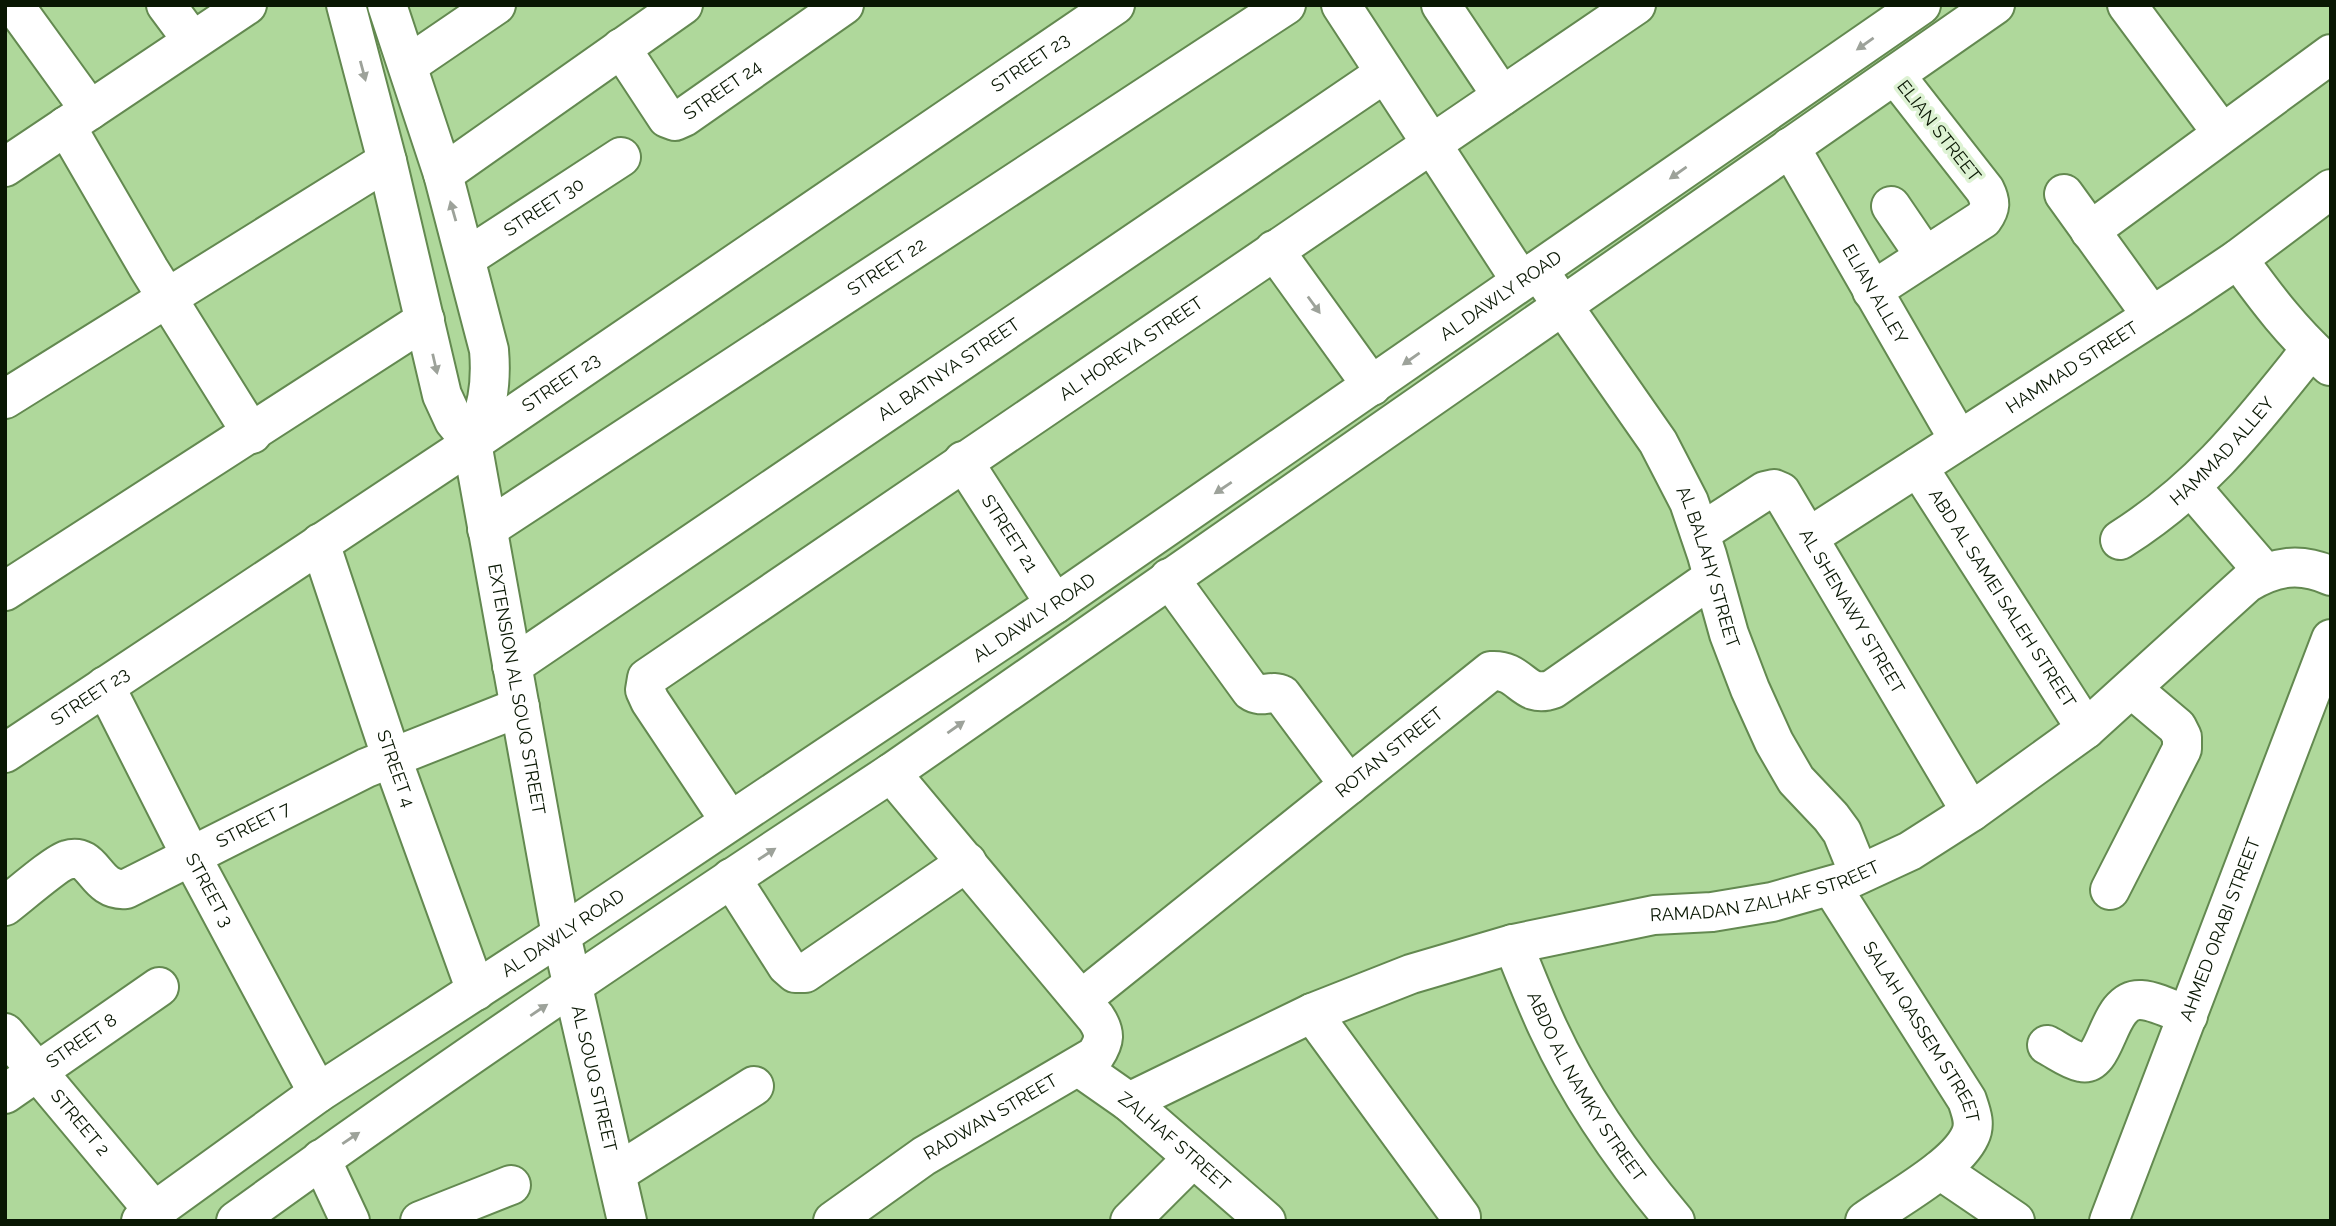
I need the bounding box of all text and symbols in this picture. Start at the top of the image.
street label: STREET 23 [987,28,1073,96]
one-way arrow [1856,37,1874,51]
street label: STREET 24 [679,55,765,124]
one-way arrow [358,60,369,82]
street label: ELIAN STREET [1893,76,1986,186]
one-way arrow [1669,166,1687,180]
street label: STREET 30 [500,173,588,241]
one-way arrow [448,200,458,221]
street label: STREET 22 [843,233,930,300]
street label: ELIAN ALLEY [1838,240,1913,348]
street label: AL DAWLY ROAD [1436,246,1565,345]
street label: AL HOREYA STREET [1055,292,1207,405]
one-way arrow [1307,296,1321,314]
street label: AL BATNYA STREET [873,313,1024,425]
street label: HAMMAD STREET [2002,317,2142,417]
street label: STREET 23 [518,348,604,416]
one-way arrow [1402,352,1420,366]
one-way arrow [430,353,441,375]
street label: HAMMAD ALLEY [2166,392,2278,510]
one-way arrow [1214,481,1232,495]
street label: AL BALAHY STREET [1672,482,1744,651]
street label: ABD AL SAMEI SALEH STREET [1925,485,2080,711]
street label: STREET 21 [977,490,1043,576]
street label: AL SHENAWY STREET [1795,525,1909,697]
street label: EXTENSION AL SOUQ STREET [484,562,550,816]
street label: AL DAWLY ROAD [969,568,1099,666]
street label: STREET 23 [47,663,133,730]
street label: ROTAN STREET [1331,703,1447,802]
one-way arrow [947,720,965,734]
street label: STREET 4 [373,727,420,810]
street label: STREET 7 [212,797,294,852]
street label: AHMED ORABI STREET [2175,835,2264,1024]
one-way arrow [758,848,777,861]
street label: STREET 3 [181,849,238,930]
street label: RAMADAN ZALHAF STREET [1649,856,1883,925]
street label: AL DAWLY ROAD [497,884,628,981]
street label: SALAH QASSEM STREET [1859,937,1984,1124]
street label: ABDO AL NAMKY STREET [1523,988,1650,1186]
one-way arrow [530,1003,548,1017]
street label: AL SOUQ STREET [568,1003,622,1154]
street label: STREET 8 [42,1009,120,1072]
street label: RADWAN STREET [920,1069,1061,1164]
street label: STREET 2 [47,1085,114,1160]
street label: ZALHAF STREET [1115,1087,1235,1195]
one-way arrow [342,1132,361,1145]

